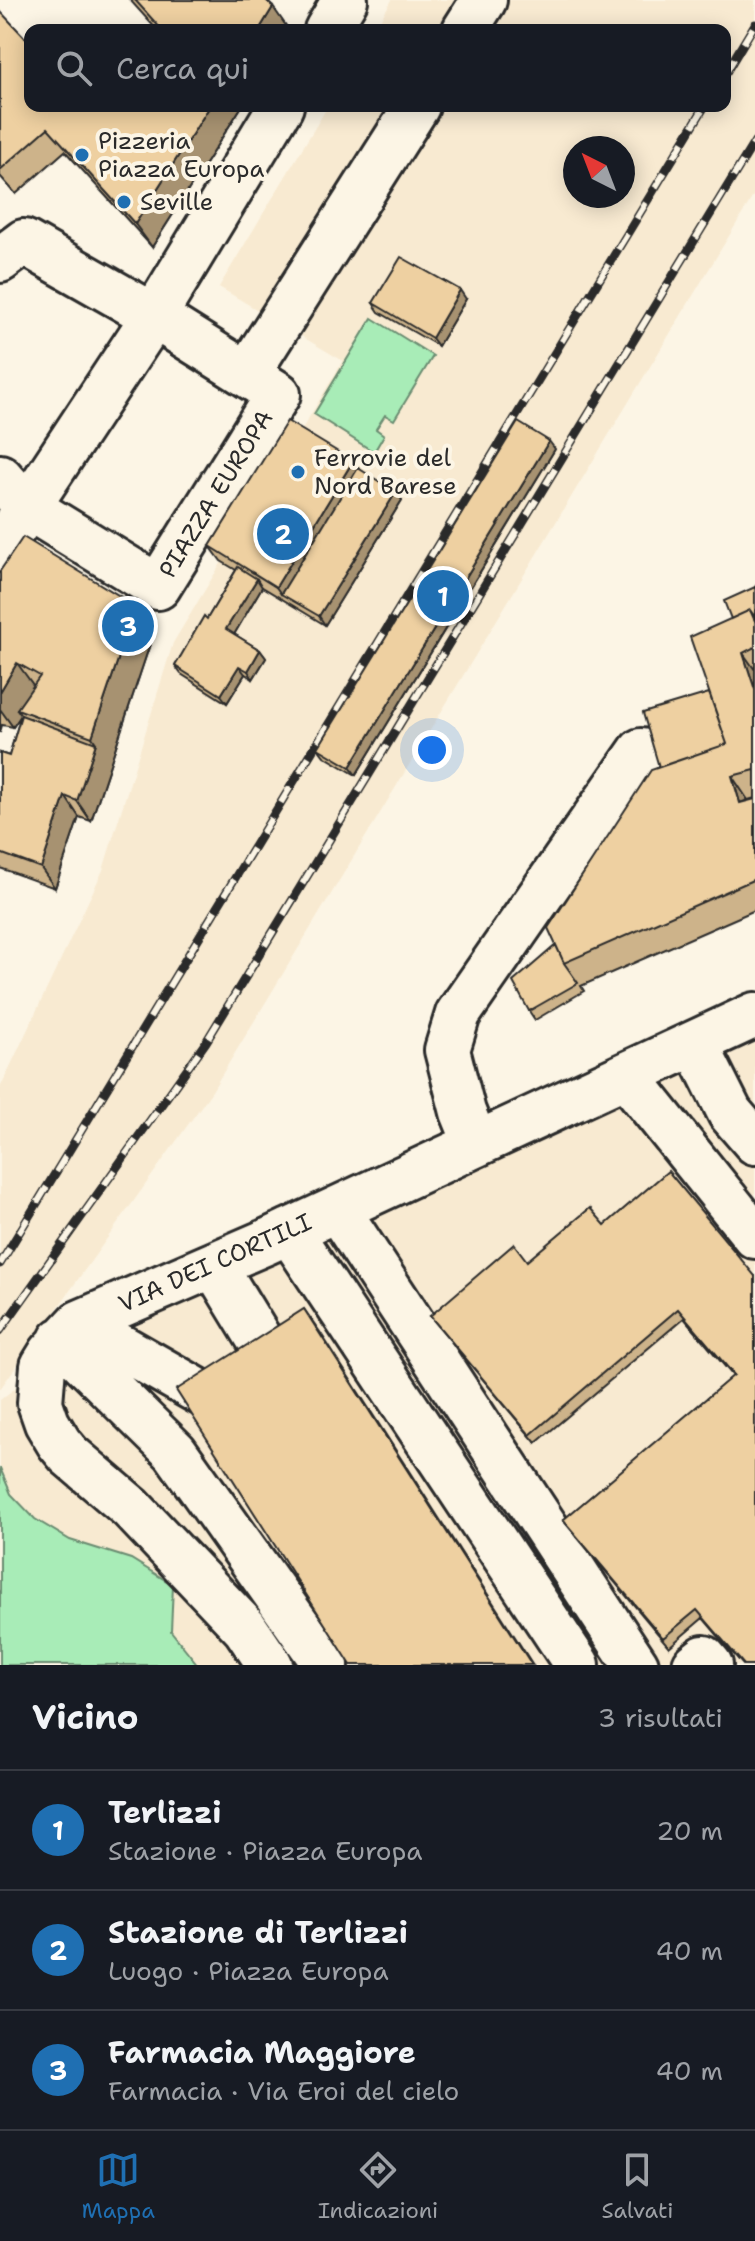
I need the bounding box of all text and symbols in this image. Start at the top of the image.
search box [24,24,731,112]
icon: search [52,46,96,90]
text: Cerca qui [116,48,249,89]
place label: Pizzeria Piazza Europa [98,125,265,185]
north arrow [563,136,635,208]
marker: Pizzeria Piazza Europa [73,146,91,164]
place label: Seville [140,186,213,218]
marker: Seville [115,193,133,211]
street label: PIAZZA EUROPA [152,404,280,584]
place label: Ferrovie del Nord Barese [314,442,457,502]
marker: Ferrovie del Nord Barese [289,463,307,481]
pin: 2 [257,504,309,564]
pin: 1 [417,566,469,626]
pin: 3 [102,596,154,656]
your location [412,730,452,770]
street label: VIA DEI CORTILI [113,1206,317,1320]
text: Vicino [32,1694,139,1740]
text: 3 risultati [598,1700,723,1735]
text: Terlizzi [108,1792,221,1833]
text: 1 [52,1813,64,1848]
text: 20 m [656,1813,723,1848]
text: Stazione · Piazza Europa [108,1833,423,1868]
text: Stazione di Terlizzi [108,1912,408,1953]
text: 2 [49,1933,67,1968]
text: 40 m [656,1933,723,1968]
text: Luogo · Piazza Europa [108,1953,389,1988]
text: Farmacia Maggiore [108,2032,416,2073]
text: 3 [49,2053,67,2088]
text: 40 m [656,2053,723,2088]
text: Farmacia · Via Eroi del cielo [108,2073,459,2108]
tab: Mappa [82,2148,155,2225]
tab: Indicazioni [318,2148,438,2225]
tab: Salvati [601,2148,673,2225]

